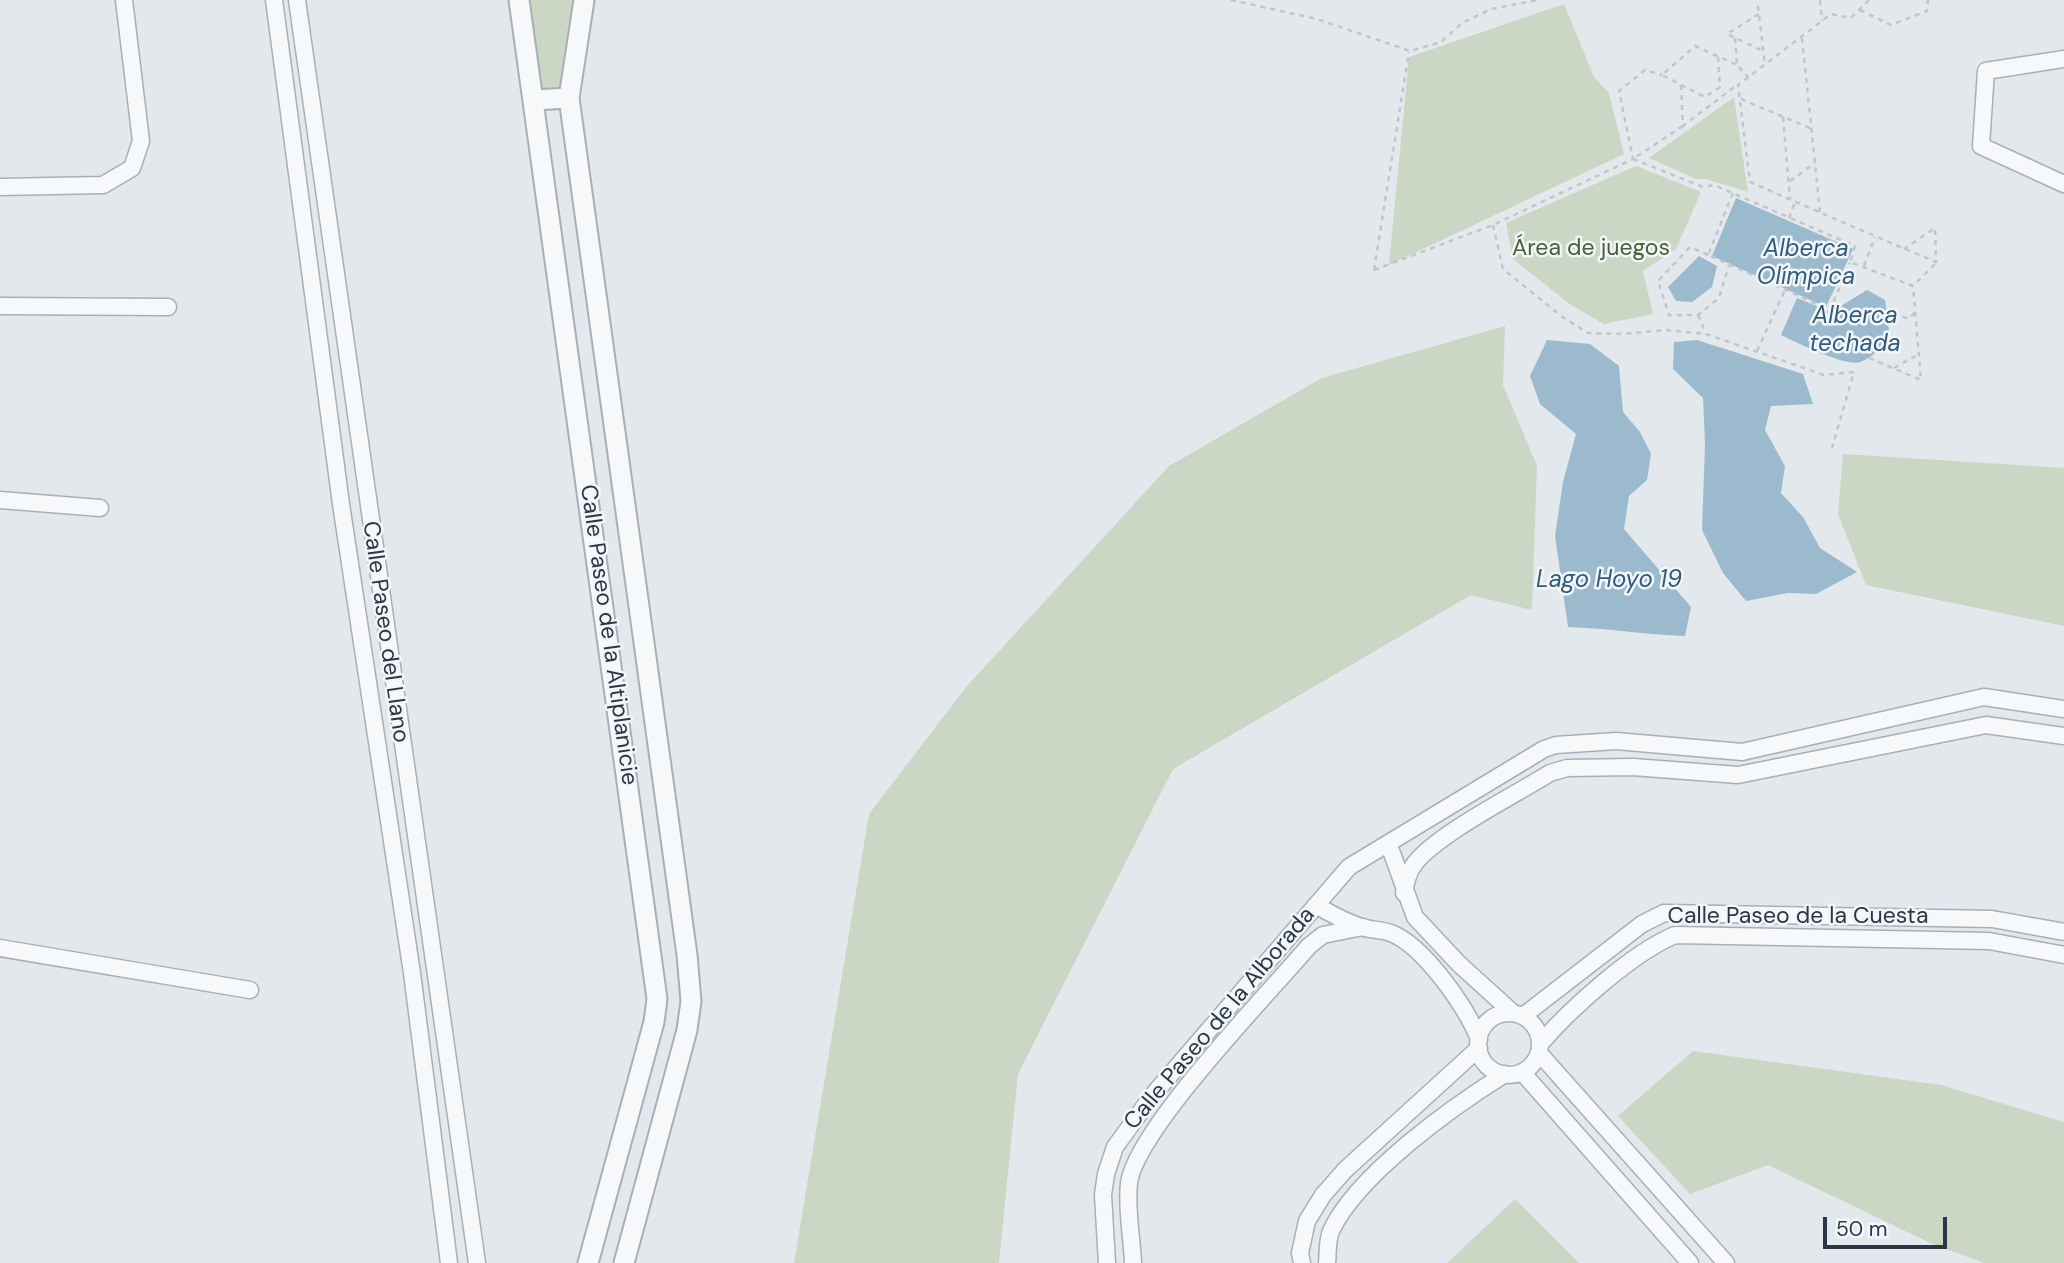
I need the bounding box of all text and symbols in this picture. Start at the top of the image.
park label: Área de juegos [1512,235,1670,263]
water label: Alberca Olímpica [1757,236,1855,292]
water label: Alberca techada [1809,303,1901,359]
street label: Calle Paseo de la Altiplanicie [573,483,643,787]
street label: Calle Paseo del Llano [356,519,414,745]
water label: Lago Hoyo 19 [1536,567,1682,595]
street label: Calle Paseo de la Alborada [1119,902,1321,1136]
street label: Calle Paseo de la Cuesta [1668,903,1928,931]
scale bar [1826,1204,1950,1248]
text: 50 m [1836,1215,1887,1243]

